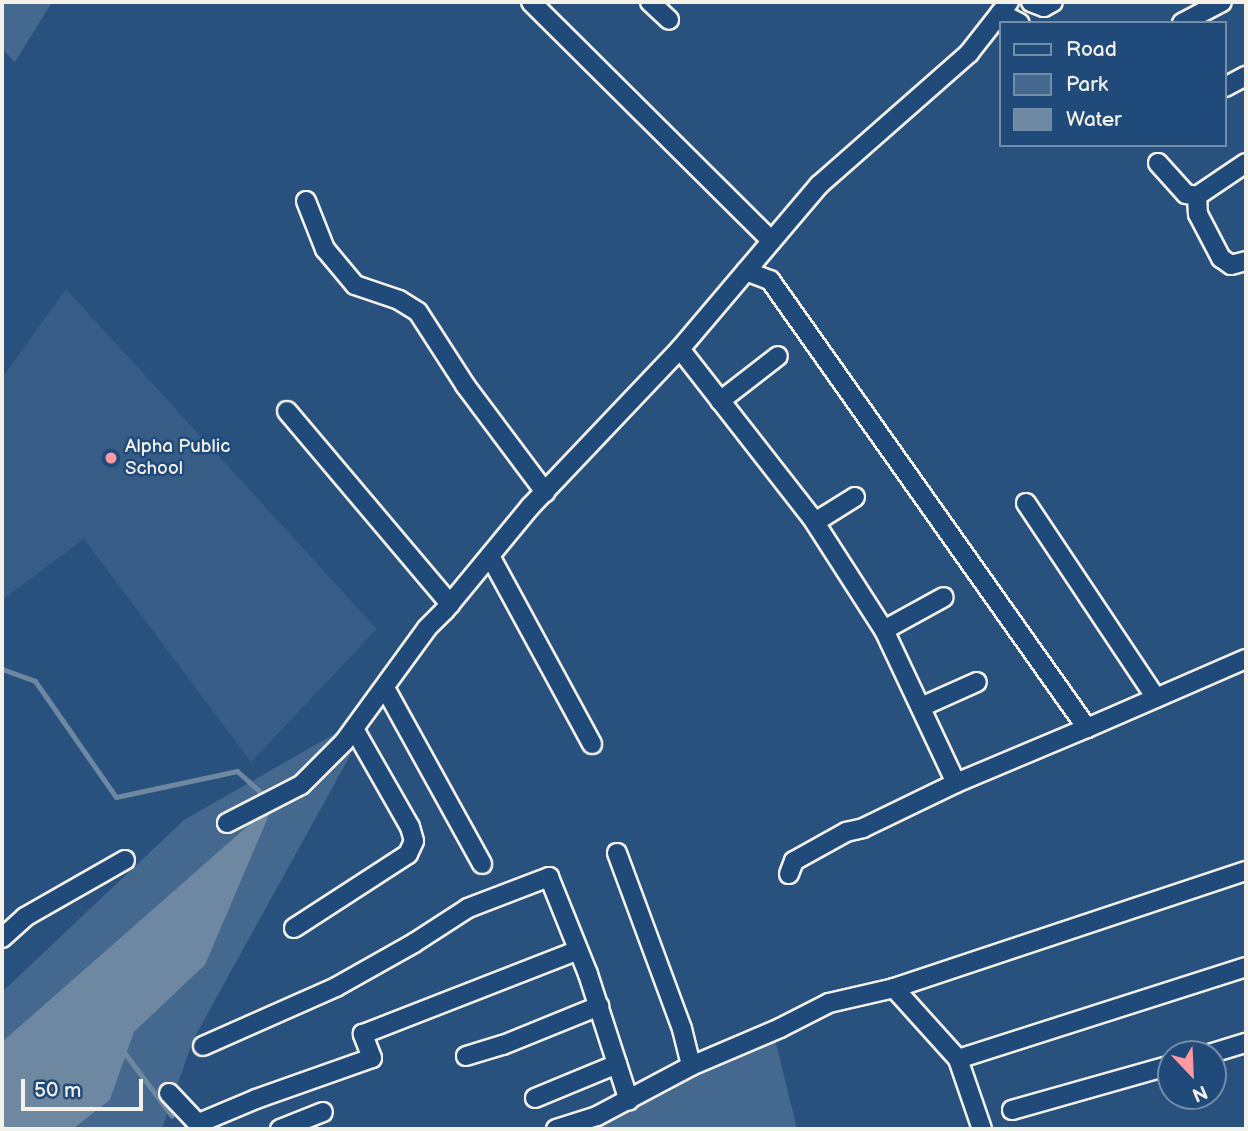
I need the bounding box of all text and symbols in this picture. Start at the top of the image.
legend [1000,21,1227,147]
text: Road [1066,37,1117,62]
text: Park [1066,72,1108,97]
text: Water [1066,107,1122,132]
place label: Alpha Public School [125,436,230,480]
marker: Alpha Public School [103,450,119,466]
north arrow [1157,1040,1227,1110]
scale bar [24,1064,147,1108]
text: 50 m [34,1078,81,1103]
text: N [1189,1080,1211,1106]

